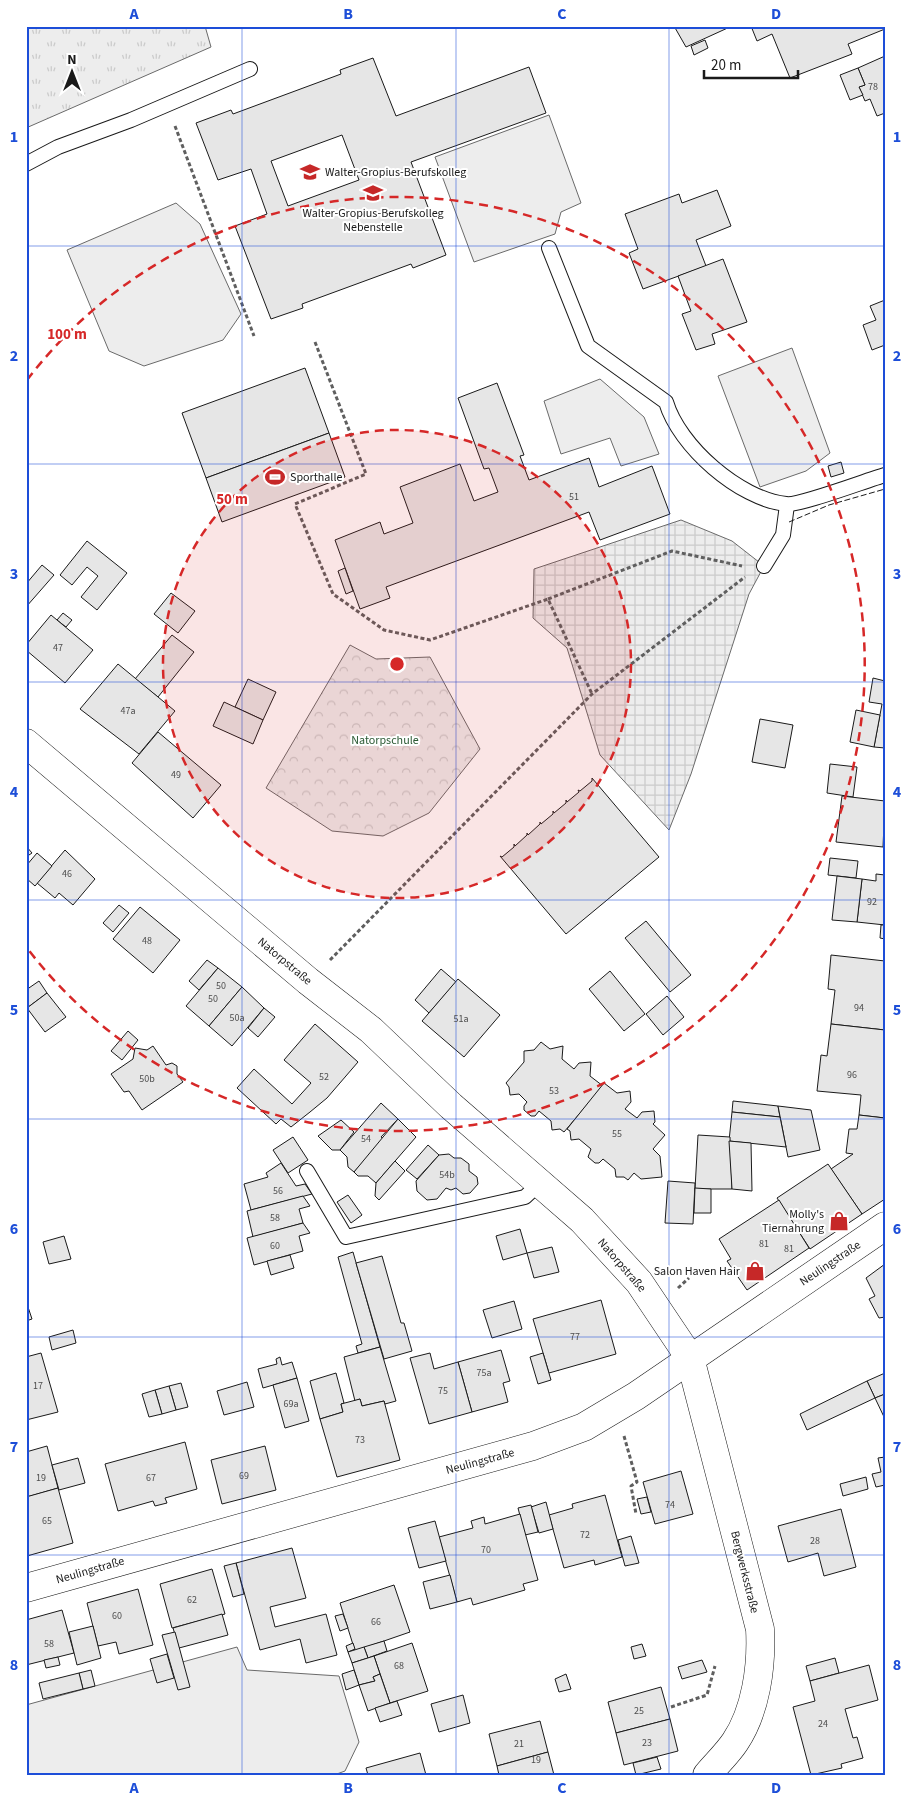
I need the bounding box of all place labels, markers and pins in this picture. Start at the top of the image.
school or university icon: Walter-Gropius-Berufskolleg [299,161,321,183]
place label: Walter-Gropius-Berufskolleg [325,164,466,181]
school or university icon: Walter-Gropius-Berufskolleg Nebenstelle [362,182,384,204]
place label: Walter-Gropius-Berufskolleg Nebenstelle [302,205,444,236]
sports icon: Sporthalle [264,466,286,488]
place label: Sporthalle [290,469,342,486]
centre of rings [388,655,406,673]
place label: Molly's Tiernahrung [762,1206,824,1237]
shop icon: Molly's Tiernahrung [828,1210,850,1232]
shop icon: Salon Haven Hair [744,1260,766,1282]
place label: Salon Haven Hair [654,1263,741,1280]

